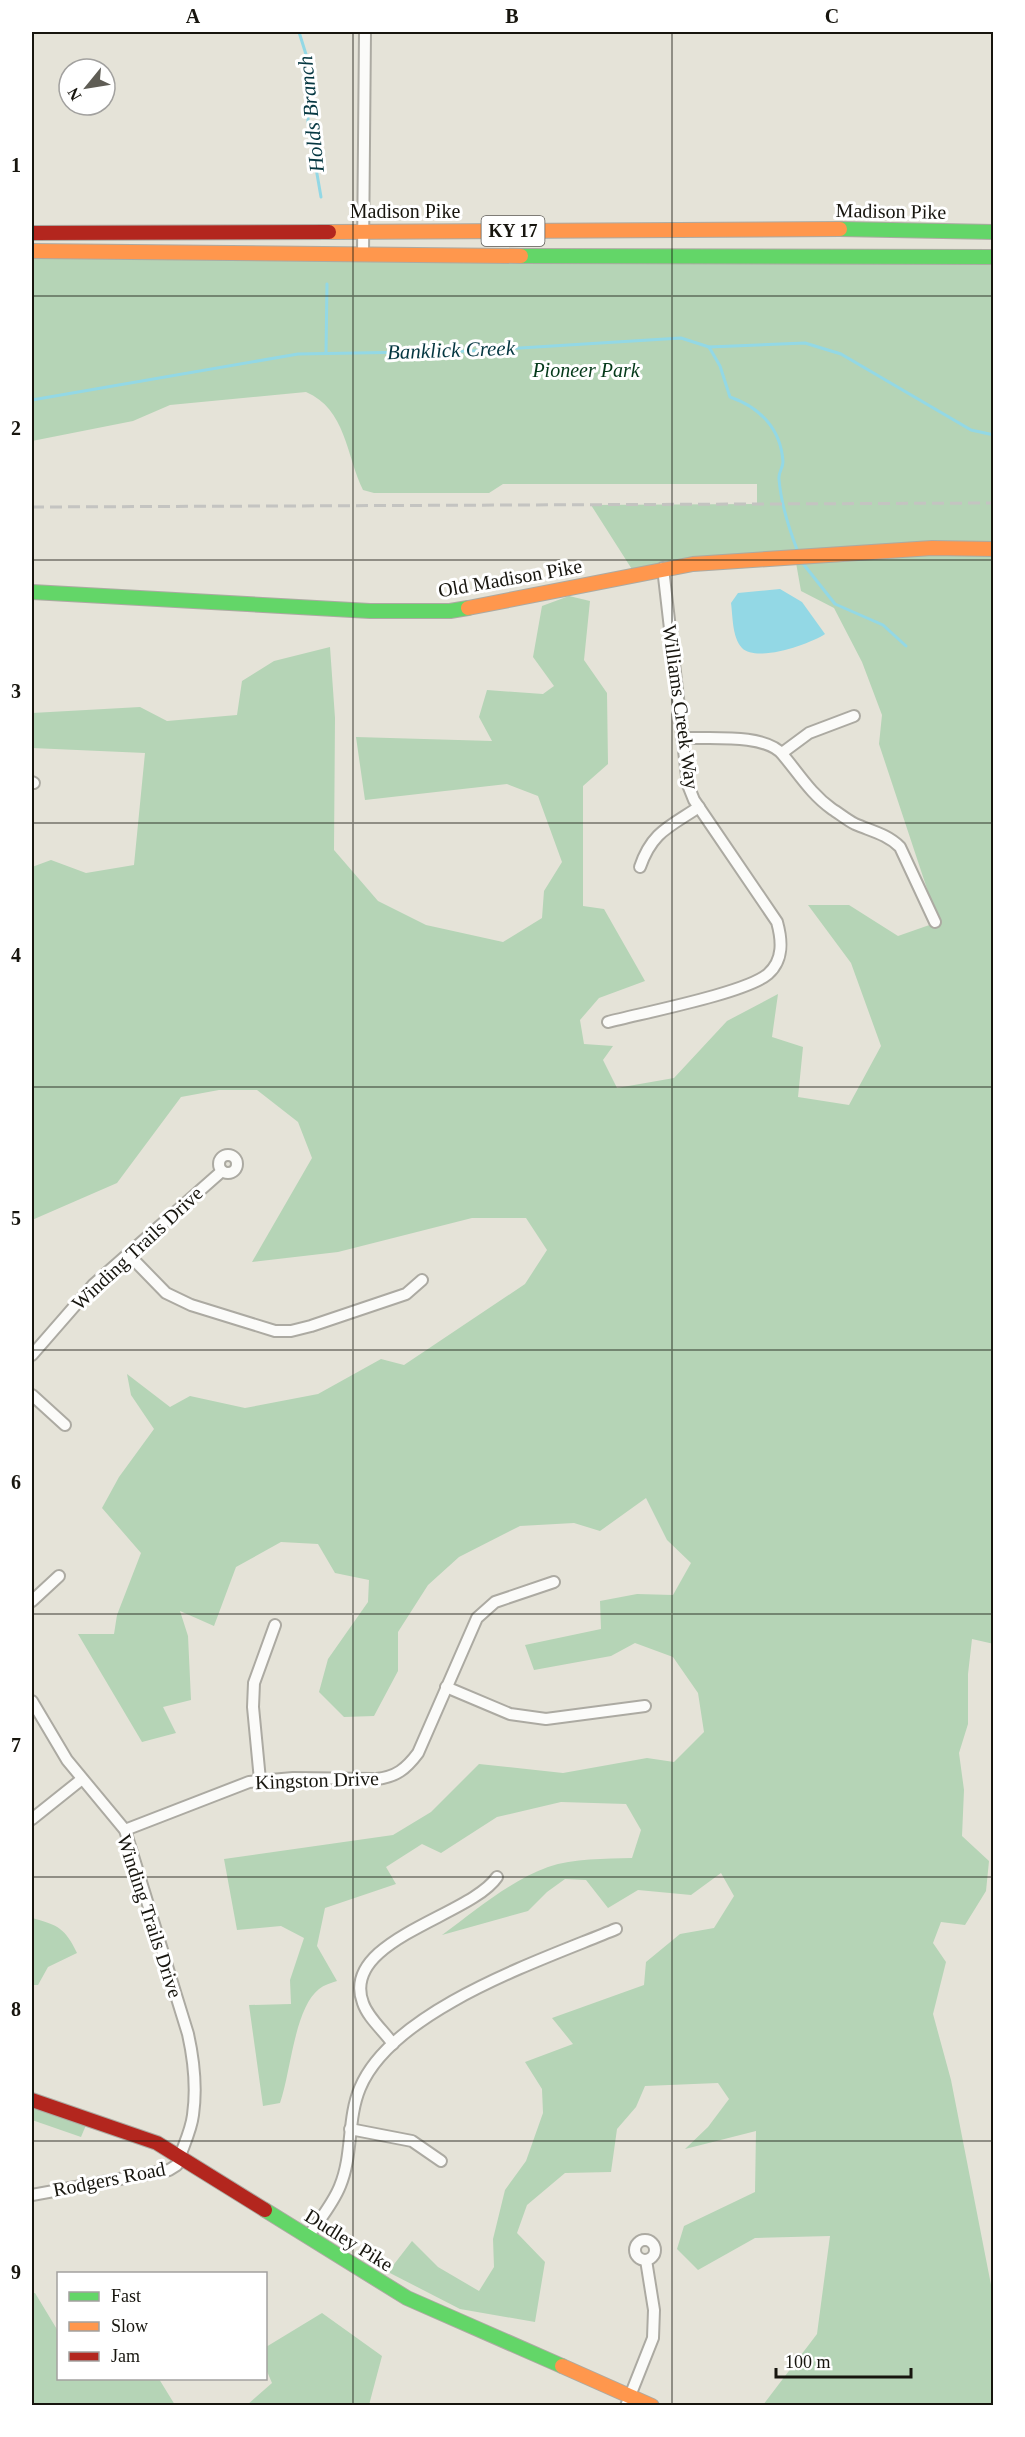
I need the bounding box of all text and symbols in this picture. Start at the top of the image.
text: A [186,5,201,27]
text: B [505,5,519,27]
text: C [825,5,839,27]
water label: Holds Branch [293,54,329,175]
north arrow [57,57,117,117]
text: N [64,85,85,104]
text: 1 [11,154,21,176]
street label: Madison Pike [836,199,947,223]
street label: Madison Pike [350,200,460,222]
road number: KY 17 [482,216,544,246]
water label: Banklick Creek [387,336,516,364]
park label: Pioneer Park [531,359,641,381]
text: 2 [11,417,21,439]
street label: Old Madison Pike [436,555,584,601]
street label: Williams Creek Way [658,623,703,791]
text: 3 [11,680,21,702]
text: 4 [11,944,21,966]
street label: Winding Trails Drive [67,1182,208,1315]
text: 5 [11,1207,21,1229]
text: 6 [11,1471,21,1493]
text: 7 [11,1734,21,1756]
street label: Kingston Drive [255,1767,379,1794]
street label: Winding Trails Drive [112,1832,187,2001]
text: 8 [11,1998,21,2020]
street label: Rodgers Road [51,2157,167,2202]
street label: Dudley Pike [300,2204,397,2277]
text: 9 [11,2261,21,2283]
legend [57,2272,267,2380]
text: Fast [111,2286,141,2306]
text: Slow [111,2316,148,2336]
scale bar [776,2341,911,2379]
text: Jam [111,2346,140,2366]
text: 100 m [785,2352,831,2372]

